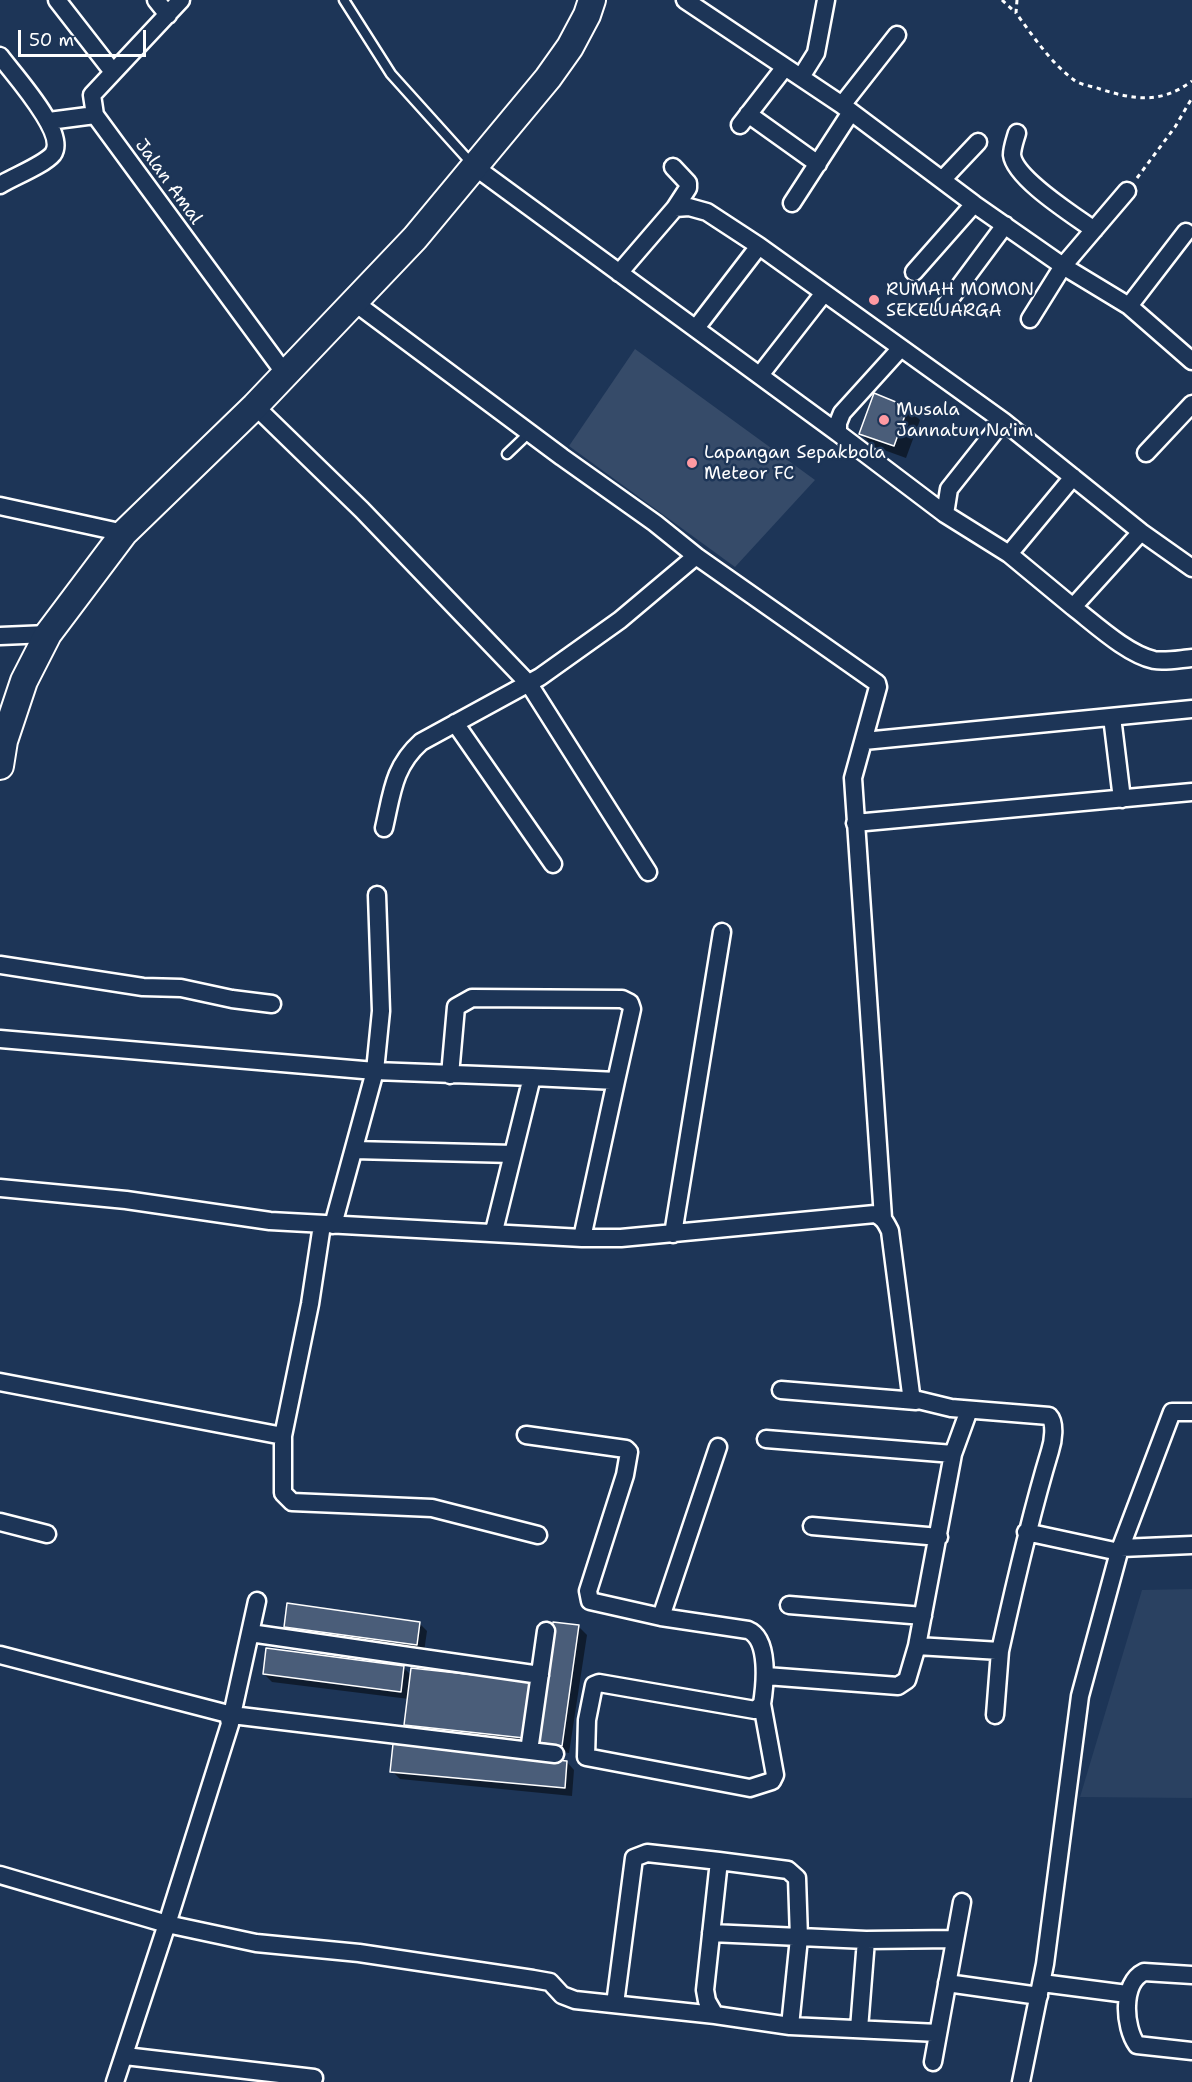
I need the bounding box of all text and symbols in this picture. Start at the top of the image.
scale bar [21,18,148,56]
text: 50 m [29,28,74,52]
street label: Jalan Amal [130,135,206,229]
place label: RUMAH MOMON SEKELUARGA [886,279,1034,322]
marker: RUMAH MOMON SEKELUARGA [867,293,881,307]
place label: Musala Jannatun Na'im [896,399,1033,442]
marker: Musala Jannatun Na'im [877,413,891,427]
place label: Lapangan Sepakbola Meteor FC [704,442,886,484]
marker: Lapangan Sepakbola Meteor FC [685,456,699,470]

